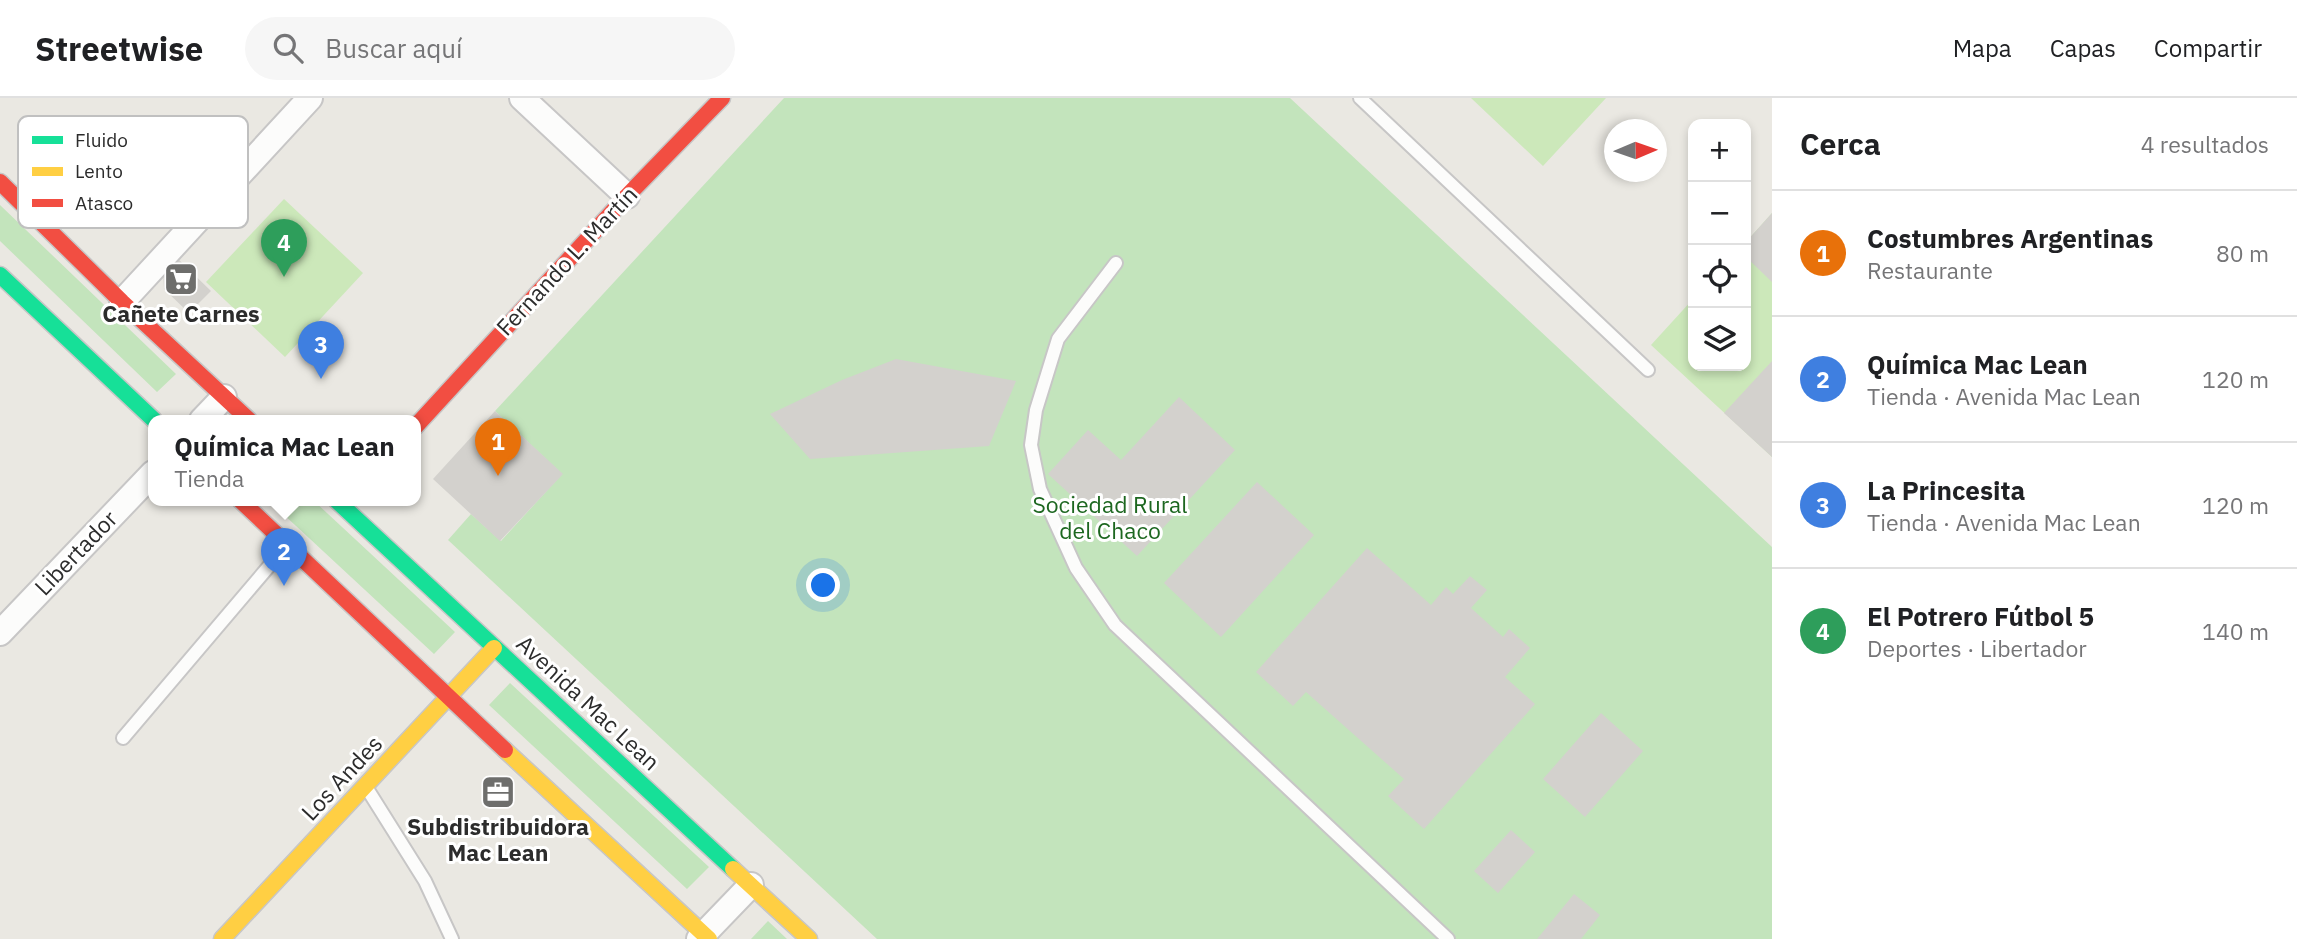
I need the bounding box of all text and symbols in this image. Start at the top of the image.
search box [245,17,735,80]
text: Streetwise [35,27,203,70]
icon: search [269,29,307,67]
text: Buscar aquí [325,31,463,65]
text: Mapa [1953,32,2012,64]
text: Capas [2050,32,2116,64]
text: Compartir [2154,32,2262,64]
legend [18,116,248,228]
north arrow [1604,119,1667,182]
map controls [1688,119,1751,371]
button: + [1688,119,1751,182]
text: Cerca [1800,124,1881,163]
text: Fluido [75,128,128,152]
text: 4 resultados [2141,129,2269,159]
text: Lento [75,159,123,183]
street label: Fernando L. Martín [489,179,643,341]
button: − [1688,182,1751,245]
text: Atasco [75,191,133,215]
pin: 4 [261,219,307,277]
text: Costumbres Argentinas [1867,221,2153,255]
text: 1 [1816,238,1830,268]
text: 80 m [2216,238,2269,268]
button: locate [1688,245,1751,308]
text: Restaurante [1867,255,1993,285]
supermarket icon: Cañete Carnes [162,260,200,298]
place label: Cañete Carnes [102,298,260,328]
button: layers [1688,308,1751,371]
pin: 3 [298,321,344,379]
text: Química Mac Lean [1867,347,2088,381]
text: 2 [1816,364,1830,394]
text: 120 m [2202,364,2269,394]
text: Tienda · Avenida Mac Lean [1867,381,2141,411]
popup [148,415,421,506]
pin: 1 [475,418,521,476]
text: Química Mac Lean [174,429,395,463]
text: Tienda [174,463,244,493]
text: La Princesita [1867,473,2025,507]
park label: Sociedad Rural del Chaco [1032,489,1188,545]
text: 3 [1816,490,1830,520]
text: 120 m [2202,490,2269,520]
street label: Libertador [27,503,124,601]
text: Tienda · Avenida Mac Lean [1867,507,2141,537]
pin: 2 [261,528,307,586]
your location [806,568,840,602]
text: El Potrero Fútbol 5 [1867,599,2094,633]
text: 4 [1816,616,1830,646]
text: 140 m [2202,616,2269,646]
street label: Avenida Mac Lean [511,628,667,776]
text: Deportes · Libertador [1867,633,2087,663]
street label: Los Andes [294,728,388,826]
office icon: Subdistribuidora Mac Lean [479,773,517,811]
place label: Subdistribuidora Mac Lean [407,811,589,867]

